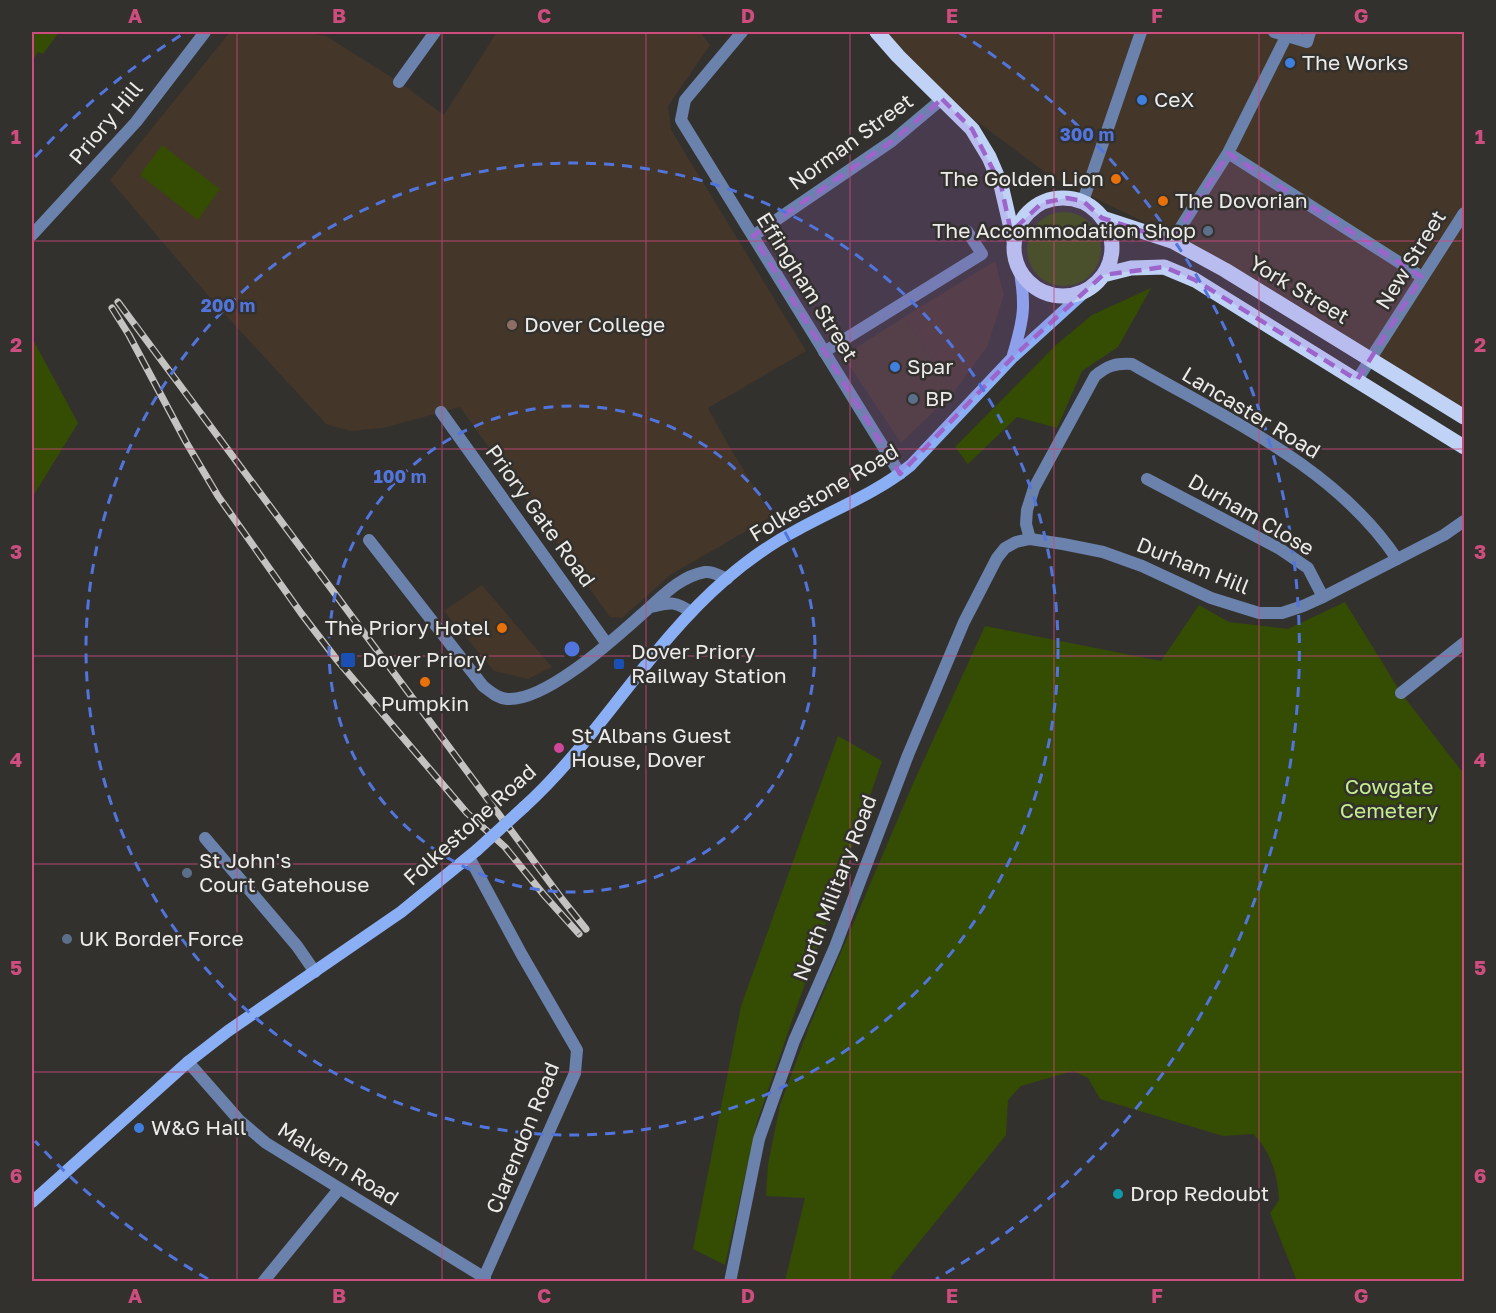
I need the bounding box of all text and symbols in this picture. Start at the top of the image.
text: A [128,3,142,27]
text: B [332,3,346,27]
text: C [537,3,551,27]
text: D [741,3,755,27]
text: E [946,3,958,27]
text: F [1151,3,1163,27]
text: G [1354,3,1368,27]
place label: The Works [1302,49,1408,75]
marker: The Works [1283,56,1297,70]
street label: Priory Hill [63,75,148,169]
place label: CeX [1154,86,1194,112]
street label: Norman Street [783,87,918,195]
marker: CeX [1135,93,1149,107]
text: 300 m [1060,123,1114,145]
text: 1 [11,124,21,148]
text: 1 [1475,124,1485,148]
place label: The Golden Lion [940,165,1104,191]
marker: The Golden Lion [1109,172,1123,186]
place label: The Dovorian [1175,187,1308,213]
marker: The Dovorian [1156,194,1170,208]
street label: New Street [1369,205,1451,314]
street label: Effingham Street [752,207,864,366]
place label: The Accommodation Shop [932,217,1196,243]
marker: The Accommodation Shop [1201,224,1215,238]
street label: York Street [1245,249,1354,329]
text: 200 m [201,294,255,316]
place label: Dover College [524,311,665,337]
marker: Dover College [505,318,519,332]
text: 2 [10,332,22,356]
text: 2 [1474,332,1486,356]
place label: Spar [907,353,953,379]
marker: Spar [888,360,902,374]
street label: Lancaster Road [1178,361,1325,464]
place label: BP [925,385,953,411]
marker: BP [906,392,920,406]
street label: Folkestone Road [744,437,903,547]
street label: Priory Gate Road [480,439,601,592]
text: 100 m [374,465,426,487]
street label: Durham Close [1184,468,1319,561]
street label: Durham Hill [1133,531,1254,599]
text: 3 [10,539,22,563]
text: 3 [1474,539,1486,563]
place label: The Priory Hotel [325,614,490,640]
marker: The Priory Hotel [495,621,509,635]
place label: Dover Priory Railway Station [631,638,787,688]
centre of rings [562,639,582,659]
place label: Dover Priory [362,646,487,672]
marker: Dover Priory [339,651,357,669]
marker: Dover Priory Railway Station [612,657,626,671]
marker: Pumpkin [418,675,432,689]
place label: Pumpkin [381,690,469,716]
place label: St Albans Guest House, Dover [571,722,731,772]
marker: St Albans Guest House, Dover [552,741,566,755]
text: 4 [10,747,22,771]
text: 4 [1474,747,1486,771]
street label: Folkestone Road [398,758,541,891]
park label: Cowgate Cemetery [1340,773,1438,823]
street label: North Military Road [787,791,882,984]
place label: St John's Court Gatehouse [199,847,369,897]
marker: St John's Court Gatehouse [180,866,194,880]
place label: UK Border Force [79,925,244,951]
marker: UK Border Force [60,932,74,946]
text: 5 [10,955,22,979]
text: 5 [1474,955,1486,979]
street label: Clarendon Road [480,1058,564,1217]
place label: W&G Hall [151,1114,247,1140]
street label: Malvern Road [273,1116,404,1211]
marker: W&G Hall [132,1121,146,1135]
text: 6 [10,1163,22,1187]
text: 6 [1474,1163,1486,1187]
place label: Drop Redoubt [1130,1180,1269,1206]
marker: Drop Redoubt [1111,1187,1125,1201]
text: A [128,1283,142,1307]
text: B [332,1283,346,1307]
text: C [537,1283,551,1307]
text: D [741,1283,755,1307]
text: E [946,1283,958,1307]
text: F [1151,1283,1163,1307]
text: G [1354,1283,1368,1307]

